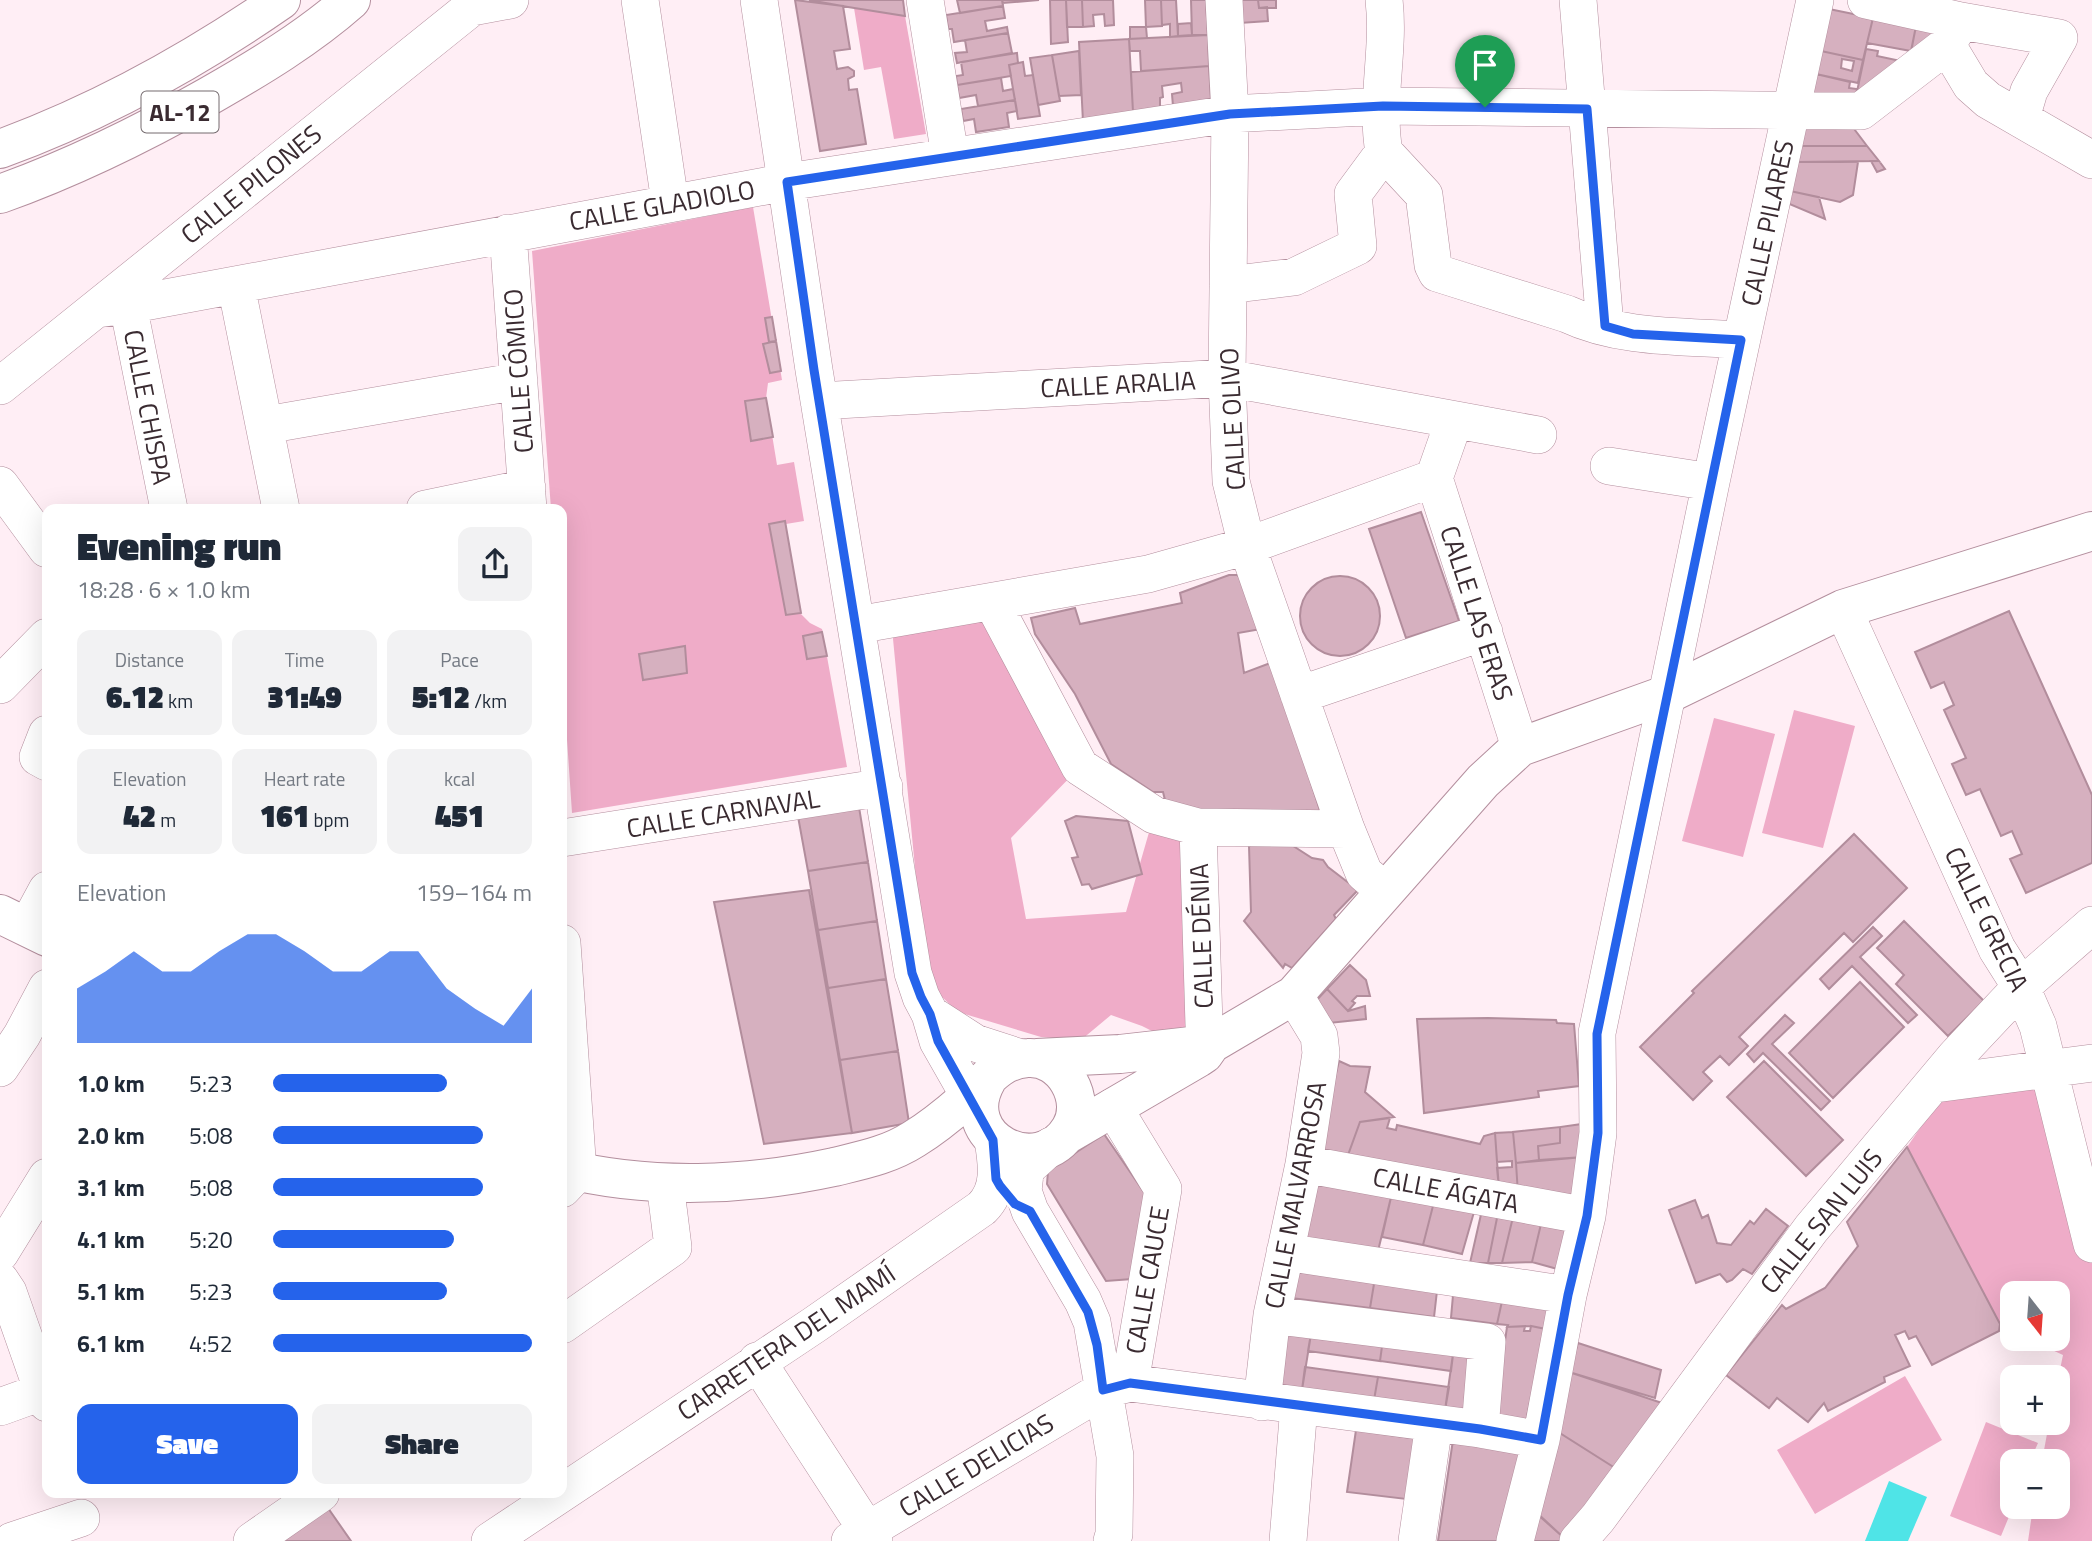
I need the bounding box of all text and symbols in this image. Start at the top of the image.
pin [1455,35,1515,107]
icon: arrive [1466,46,1504,84]
road number: AL-12 [142,92,218,132]
street label: CALLE PILONES [172,115,330,253]
street label: CALLE PILARES [1730,136,1804,310]
street label: CALLE GLADIOLO [566,169,758,241]
street label: CALLE CÓMICO [493,287,543,455]
street label: CALLE CHISPA [114,326,182,488]
street label: CALLE OLIVO [1209,347,1255,491]
street label: CALLE ARALIA [1039,360,1197,408]
text: Evening run [77,517,281,575]
street label: CALLE LAS ERAS [1430,520,1524,706]
button: share [458,527,532,601]
text: 18:28 · 6 × 1.0 km [77,572,251,607]
text: Distance [115,645,184,674]
text: Time [285,645,324,674]
text: Pace [440,645,479,674]
text: 6.12 [106,674,164,720]
text: 31:49 [267,674,342,720]
text: 5:12 [412,674,470,720]
text: km [164,686,193,715]
text: /km [470,686,507,715]
text: Elevation [113,764,186,793]
text: Heart rate [264,764,345,793]
text: kcal [444,764,475,793]
street label: CALLE CARNAVAL [624,778,823,848]
text: 42 [123,793,156,839]
text: 161 [260,793,309,839]
text: 451 [435,793,484,839]
text: m [156,805,176,834]
text: bpm [309,805,349,834]
street label: CALLE GRECIA [1935,840,2039,998]
street label: CALLE DÉNIA [1179,863,1223,1009]
text: Elevation [77,875,166,910]
text: 159–164 m [416,875,532,910]
text: 1.0 km [77,1066,145,1101]
text: 5:23 [189,1066,233,1101]
street label: CALLE MALVARROSA [1254,1078,1336,1312]
text: 2.0 km [77,1118,145,1153]
text: 5:08 [189,1118,233,1153]
street label: CALLE SAN LUIS [1750,1140,1892,1302]
street label: CALLE ÁGATA [1370,1157,1522,1223]
text: 3.1 km [77,1170,145,1205]
text: 5:08 [189,1170,233,1205]
street label: CALLE CAUCE [1115,1203,1179,1357]
text: 4.1 km [77,1222,145,1257]
text: 5:20 [189,1222,233,1257]
street label: CARRETERA DEL MAMÍ [669,1254,904,1430]
text: 5.1 km [77,1274,145,1309]
text: 5:23 [189,1274,233,1309]
north arrow [2000,1281,2070,1351]
map controls [2000,1281,2070,1519]
text: 6.1 km [77,1326,145,1361]
text: 4:52 [189,1326,233,1361]
button: + [2000,1365,2070,1435]
street label: CALLE DELICIAS [891,1403,1061,1527]
button: Save [77,1404,298,1484]
button: Share [312,1404,532,1484]
button: − [2000,1449,2070,1519]

